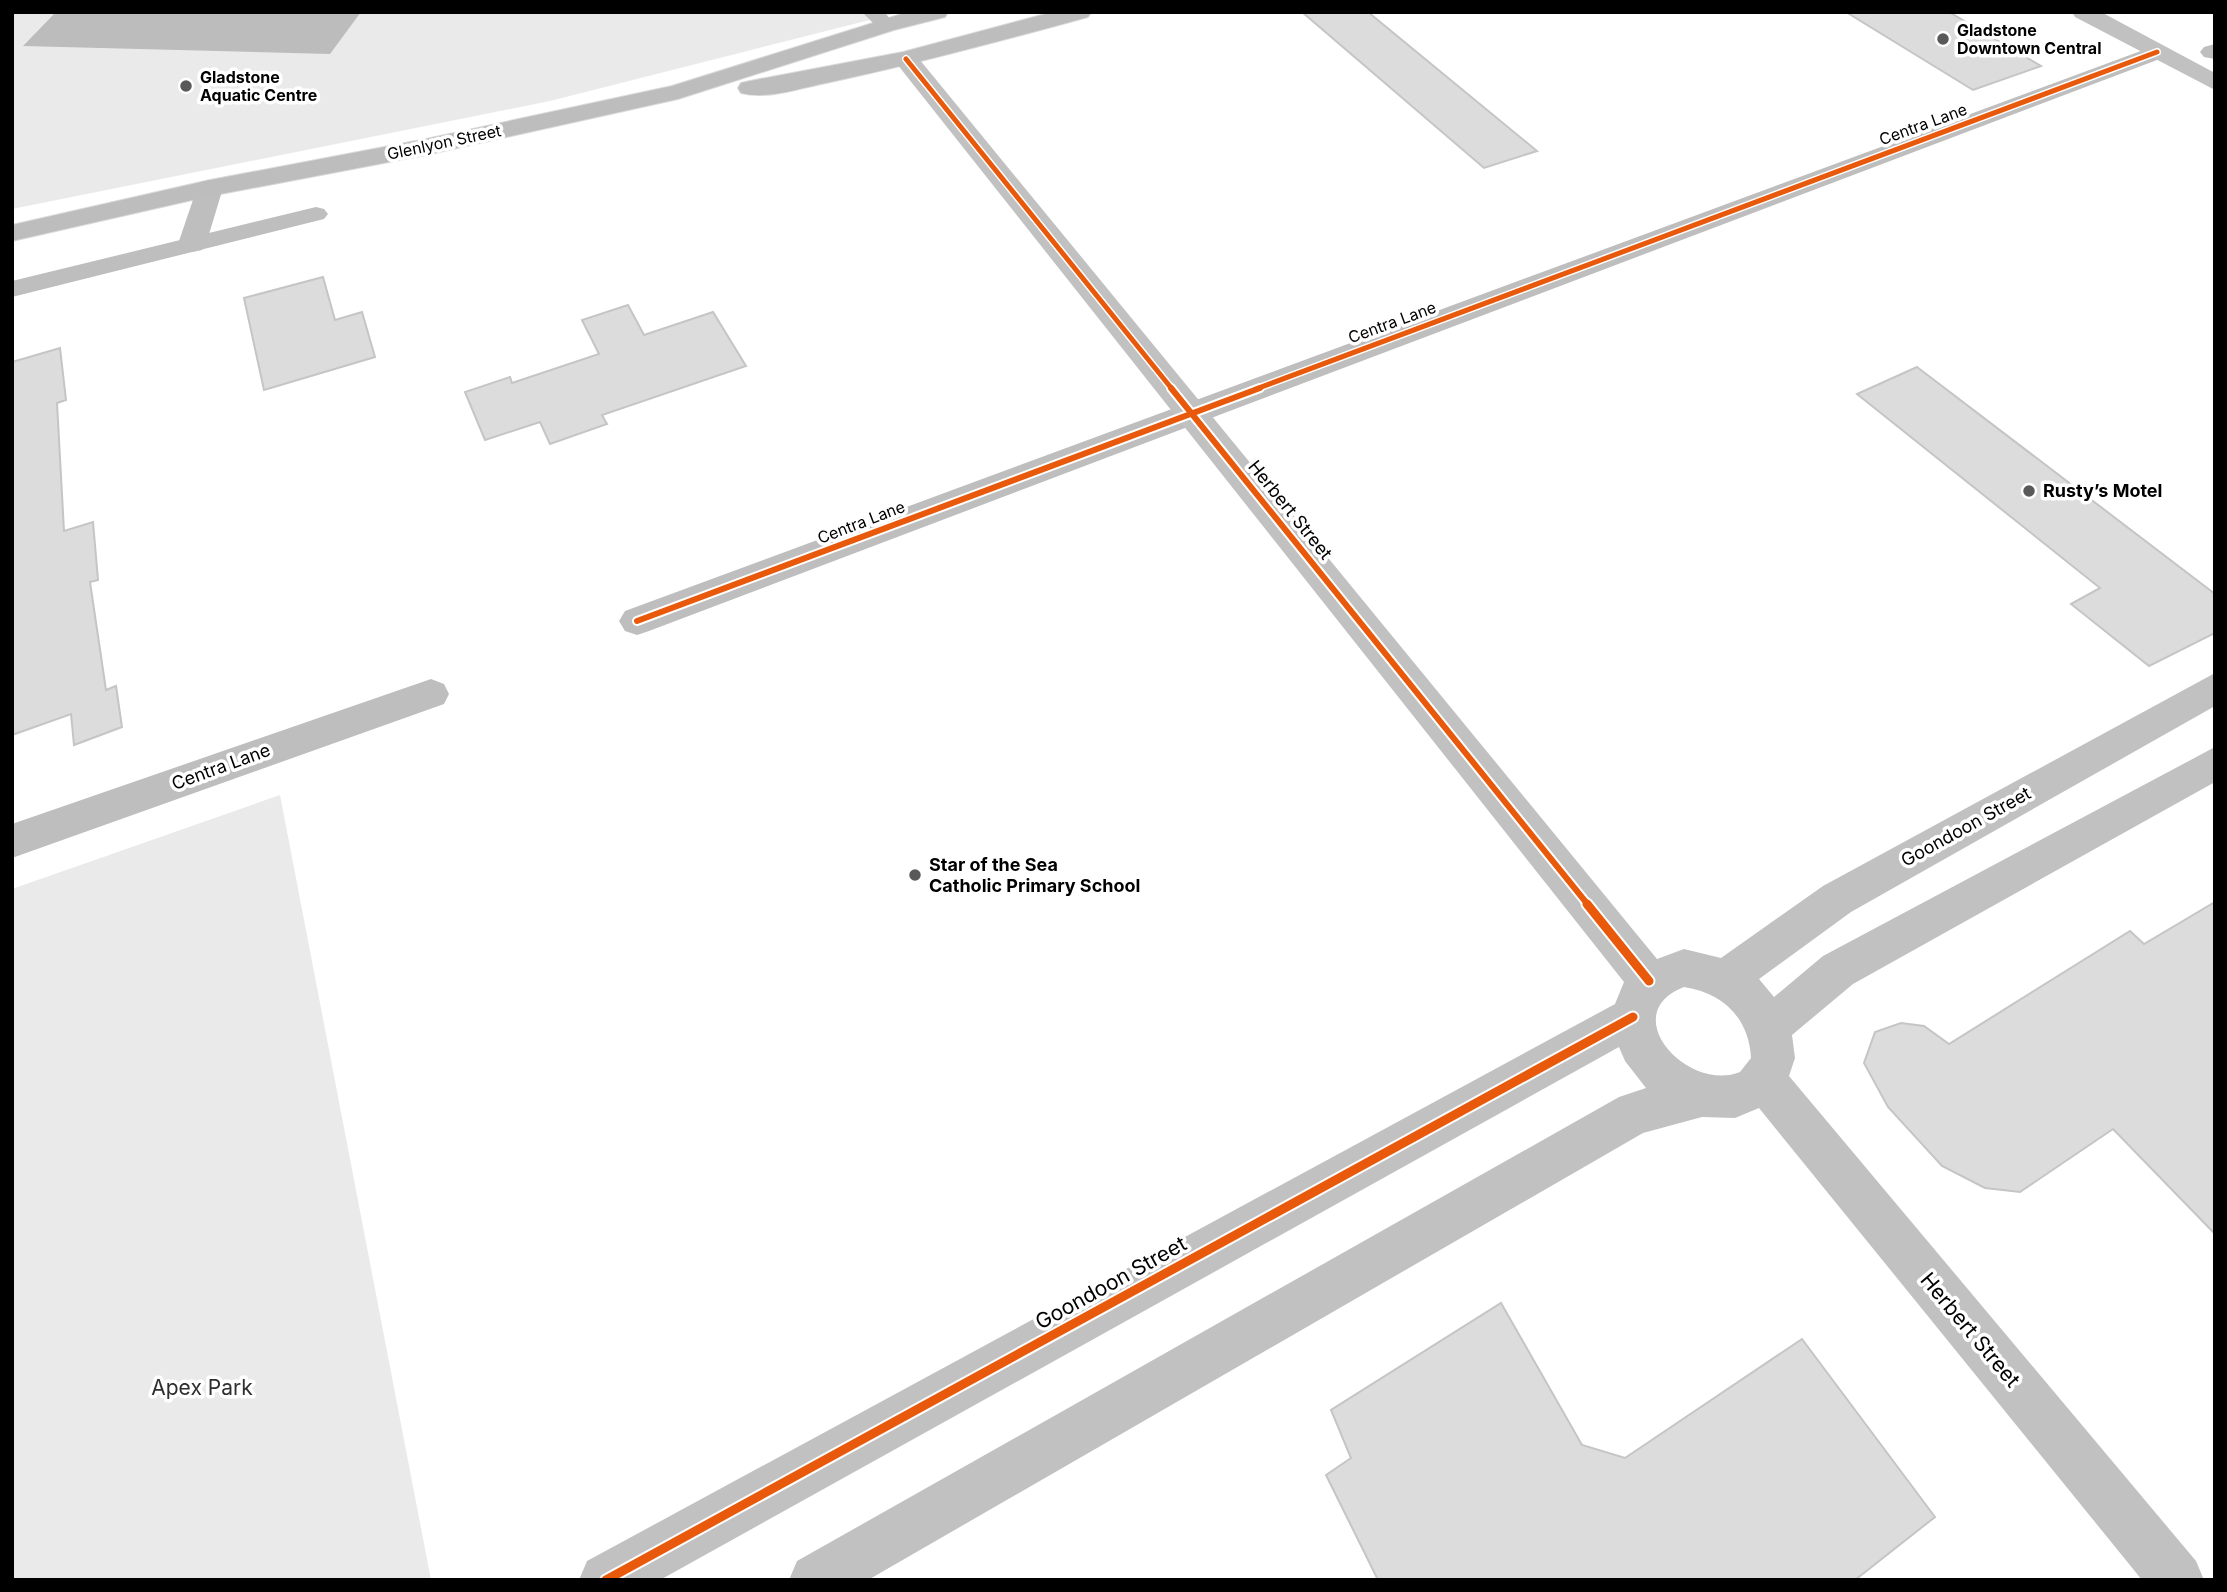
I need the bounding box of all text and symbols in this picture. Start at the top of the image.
place label: Gladstone Downtown Central [1957,20,2101,58]
marker: Gladstone Downtown Central [1935,31,1951,47]
place label: Gladstone Aquatic Centre [200,67,317,105]
marker: Gladstone Aquatic Centre [178,78,194,94]
street label: Centra Lane [1876,99,1970,149]
street label: Glenlyon Street [385,120,503,164]
street label: Centra Lane [1345,297,1439,347]
street label: Herbert Street [1244,456,1337,563]
place label: Rusty’s Motel [2043,480,2162,501]
marker: Rusty’s Motel [2021,483,2037,499]
street label: Centra Lane [814,496,908,548]
street label: Centra Lane [169,739,273,794]
street label: Goondoon Street [1897,782,2034,871]
place label: Star of the Sea Catholic Primary School [929,854,1140,896]
marker: Star of the Sea Catholic Primary School [907,867,923,883]
street label: Goondoon Street [1031,1231,1191,1334]
street label: Herbert Street [1915,1267,2026,1392]
park label: Apex Park [151,1375,253,1400]

